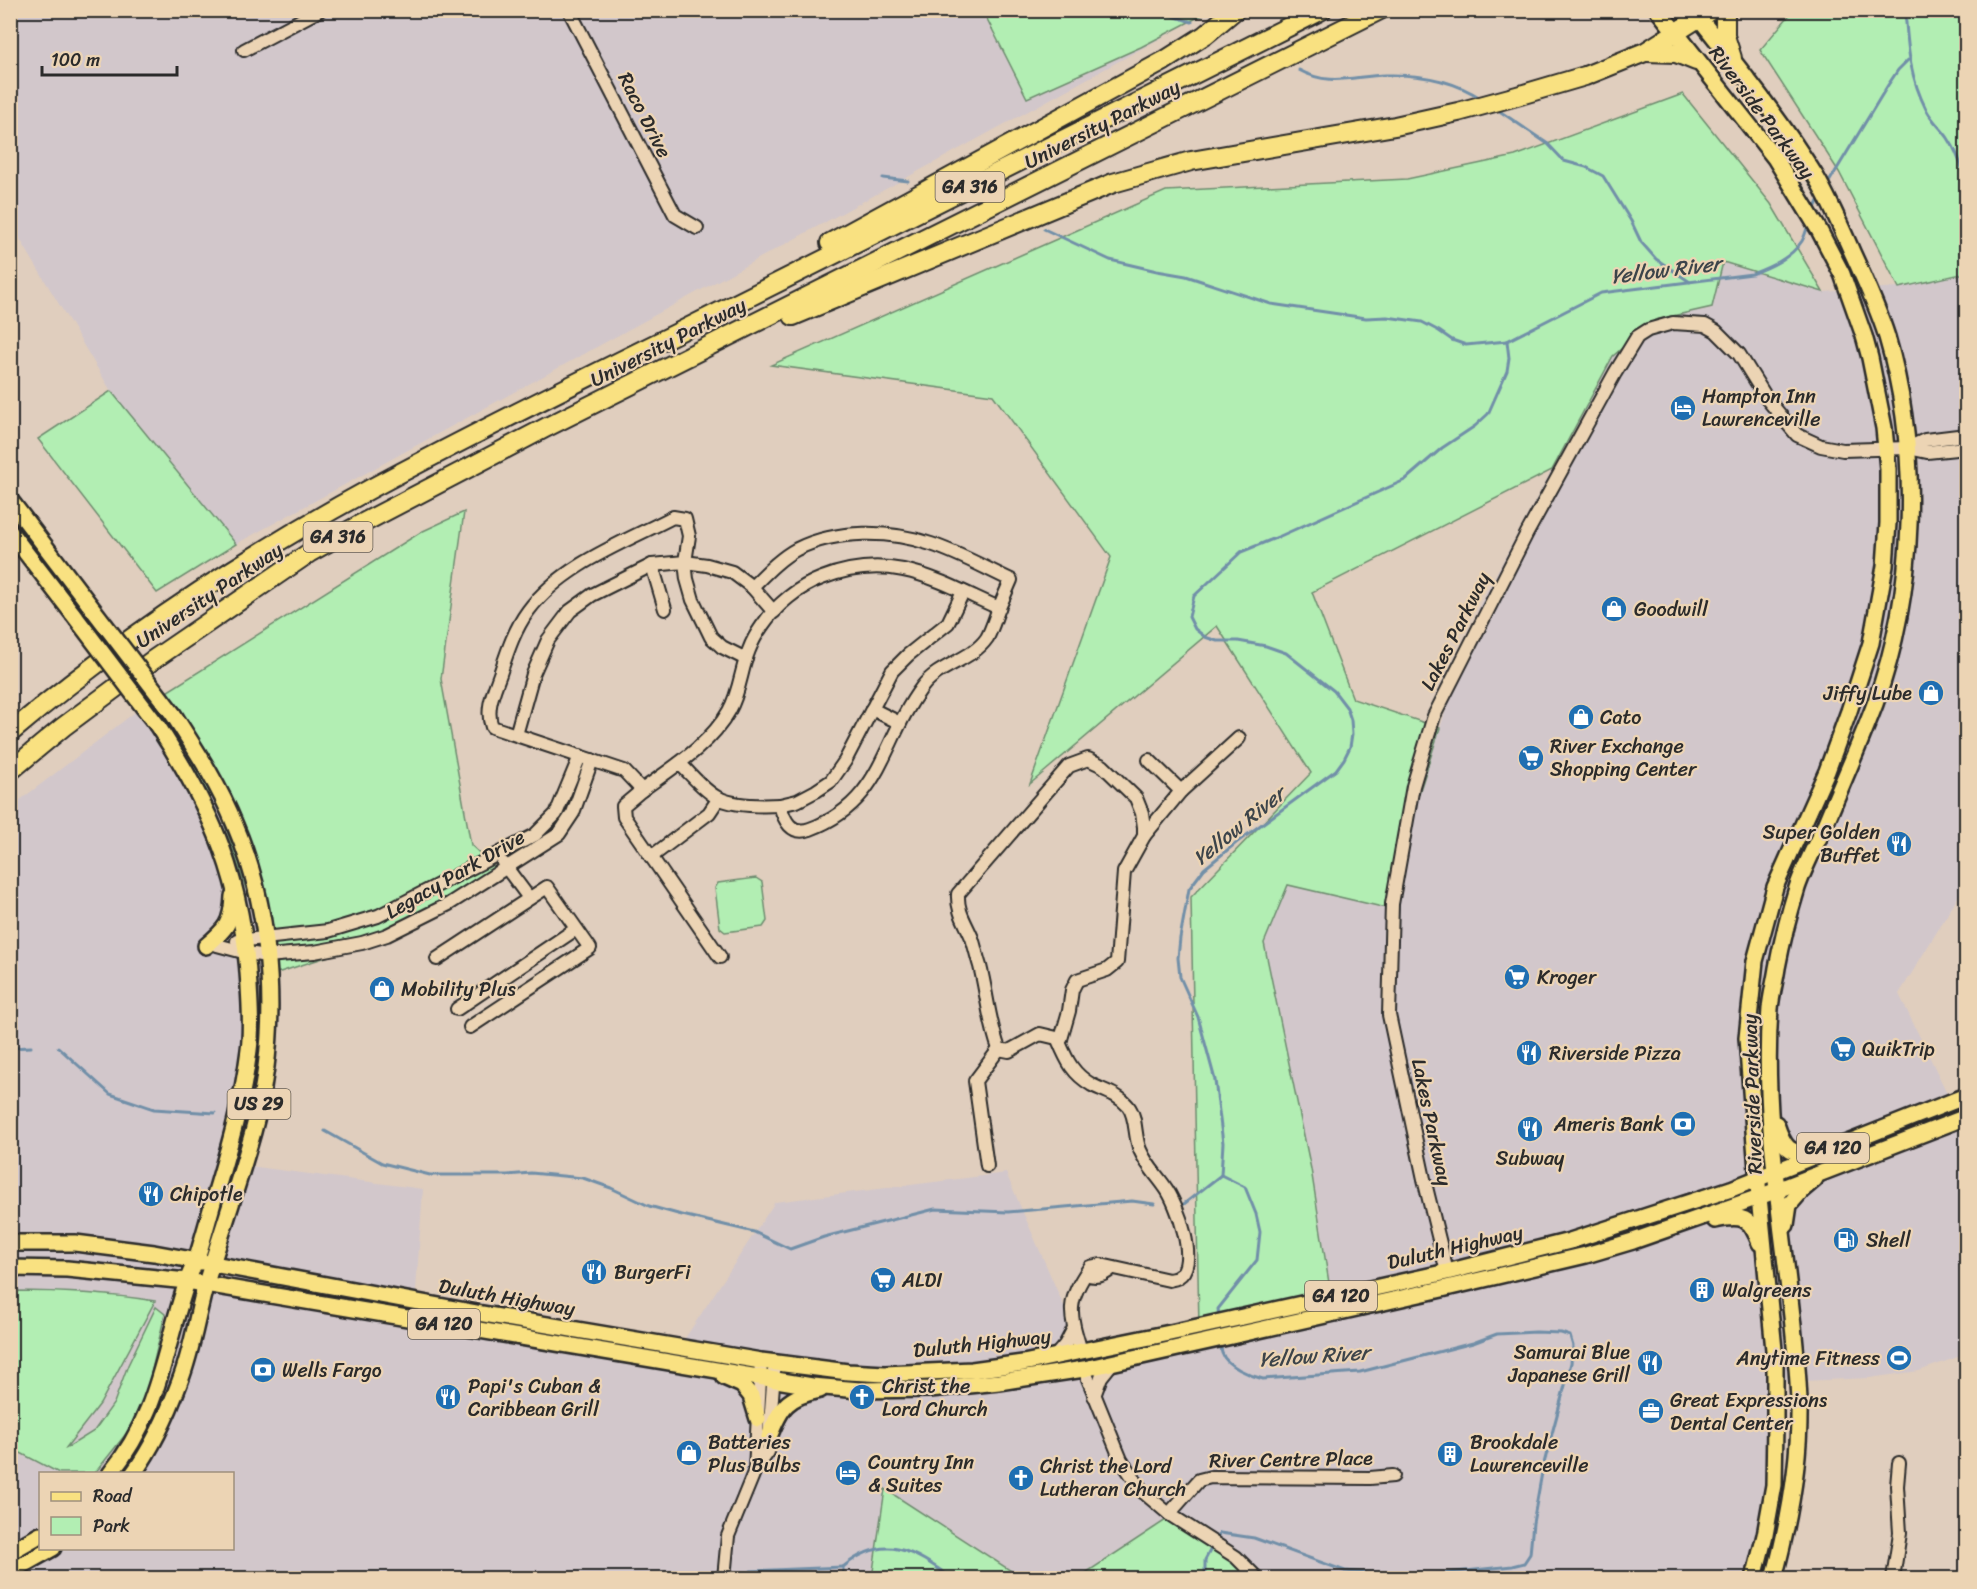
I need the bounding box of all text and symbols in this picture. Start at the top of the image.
street label: Riverside Parkway [1699,38,1824,187]
scale bar [42,39,177,77]
text: 100 m [51,44,100,76]
street label: Raco Drive [608,66,681,165]
street label: University Parkway [1018,70,1187,179]
road number: GA 316 [936,172,1004,202]
water label: Yellow River [1609,244,1727,296]
street label: University Parkway [584,288,753,397]
place label: Hampton Inn Lawrenceville [1702,379,1821,437]
hotel icon: Hampton Inn Lawrenceville [1668,393,1698,423]
road number: GA 316 [304,522,372,552]
street label: University Parkway [128,533,291,658]
street label: Lakes Parkway [1411,565,1501,697]
place label: Goodwill [1634,592,1709,627]
shop icon: Goodwill [1599,594,1629,624]
place label: Jiffy Lube [1823,676,1912,711]
shop icon: Jiffy Lube [1916,678,1946,708]
place label: Cato [1600,700,1641,735]
shop icon: Cato [1566,702,1596,732]
place label: River Exchange Shopping Center [1550,729,1698,787]
supermarket icon: River Exchange Shopping Center [1516,743,1546,773]
water label: Yellow River [1184,774,1297,876]
place label: Super Golden Buffet [1763,815,1880,873]
street label: Legacy Park Drive [379,820,532,929]
restaurant icon: Super Golden Buffet [1884,829,1914,859]
place label: Kroger [1537,960,1597,995]
supermarket icon: Kroger [1502,962,1532,992]
place label: Mobility Plus [401,972,516,1007]
shop icon: Mobility Plus [367,974,397,1004]
street label: Riverside Parkway [1732,1013,1773,1175]
place label: QuikTrip [1862,1032,1935,1067]
supermarket icon: QuikTrip [1828,1034,1858,1064]
place label: Riverside Pizza [1549,1036,1681,1071]
restaurant icon: Riverside Pizza [1514,1038,1544,1068]
street label: Lakes Parkway [1401,1055,1462,1190]
road number: US 29 [228,1089,290,1119]
place label: Ameris Bank [1553,1107,1664,1142]
bank icon: Ameris Bank [1668,1109,1698,1139]
restaurant icon: Subway [1515,1114,1545,1144]
road number: GA 120 [1797,1133,1869,1163]
place label: Subway [1496,1141,1565,1176]
place label: Chipotle [170,1177,243,1212]
restaurant icon: Chipotle [136,1179,166,1209]
street label: Duluth Highway [1384,1215,1527,1280]
place label: Shell [1866,1223,1911,1258]
fuel station icon: Shell [1831,1225,1861,1255]
place label: BurgerFi [614,1255,691,1290]
restaurant icon: BurgerFi [579,1257,609,1287]
place label: ALDI [901,1263,942,1298]
supermarket icon: ALDI [868,1265,898,1295]
street label: Duluth Highway [436,1268,579,1327]
place label: Walgreens [1722,1273,1812,1308]
building icon: Walgreens [1687,1275,1717,1305]
road number: GA 120 [1305,1281,1377,1311]
road number: GA 120 [408,1309,480,1339]
street label: Duluth Highway [912,1319,1053,1368]
water label: Yellow River [1258,1333,1375,1379]
place label: Samurai Blue Japanese Grill [1507,1335,1630,1393]
place label: Anytime Fitness [1736,1341,1881,1376]
sports icon: Anytime Fitness [1884,1343,1914,1373]
restaurant icon: Samurai Blue Japanese Grill [1635,1348,1665,1378]
place label: Wells Fargo [282,1353,382,1388]
bank icon: Wells Fargo [248,1355,278,1385]
place label: Papi's Cuban & Caribbean Grill [468,1369,601,1427]
place label: Christ the Lord Church [882,1369,988,1427]
restaurant icon: Papi's Cuban & Caribbean Grill [433,1382,463,1412]
church icon: Christ the Lord Church [847,1382,877,1412]
place label: Great Expressions Dental Center [1670,1383,1828,1441]
office icon: Great Expressions Dental Center [1636,1396,1666,1426]
place label: Batteries Plus Bulbs [708,1425,801,1483]
place label: Brookdale Lawrenceville [1470,1425,1589,1483]
shop icon: Batteries Plus Bulbs [674,1438,704,1468]
building icon: Brookdale Lawrenceville [1435,1439,1465,1469]
street label: River Centre Place [1209,1441,1373,1478]
place label: Country Inn & Suites [868,1445,974,1503]
place label: Christ the Lord Lutheran Church [1040,1449,1186,1507]
hotel icon: Country Inn & Suites [833,1458,863,1488]
church icon: Christ the Lord Lutheran Church [1006,1463,1036,1493]
legend [39,1472,234,1550]
text: Road [93,1480,133,1512]
text: Park [93,1510,130,1542]

